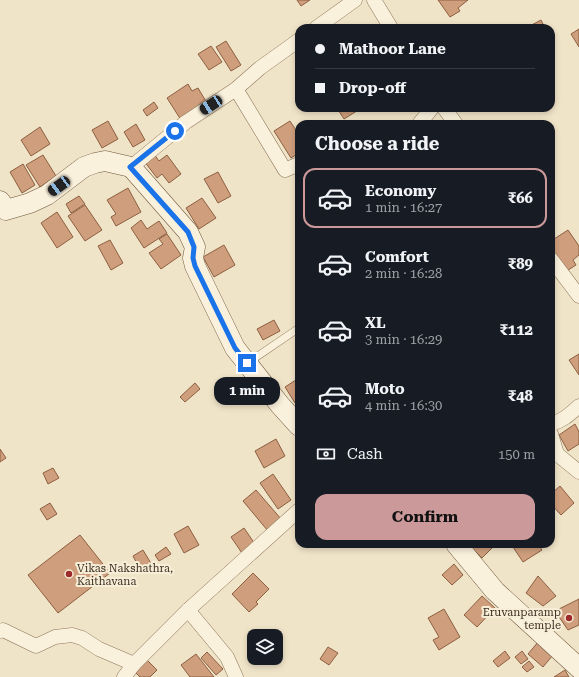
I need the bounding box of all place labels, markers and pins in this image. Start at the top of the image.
place label: Vikas Nakshathra, Kaithavana [77,562,173,588]
marker: Vikas Nakshathra, Kaithavana [64,569,74,579]
place label: Eruvanparamp temple [483,606,561,632]
marker: Eruvanparamp temple [564,613,574,623]

